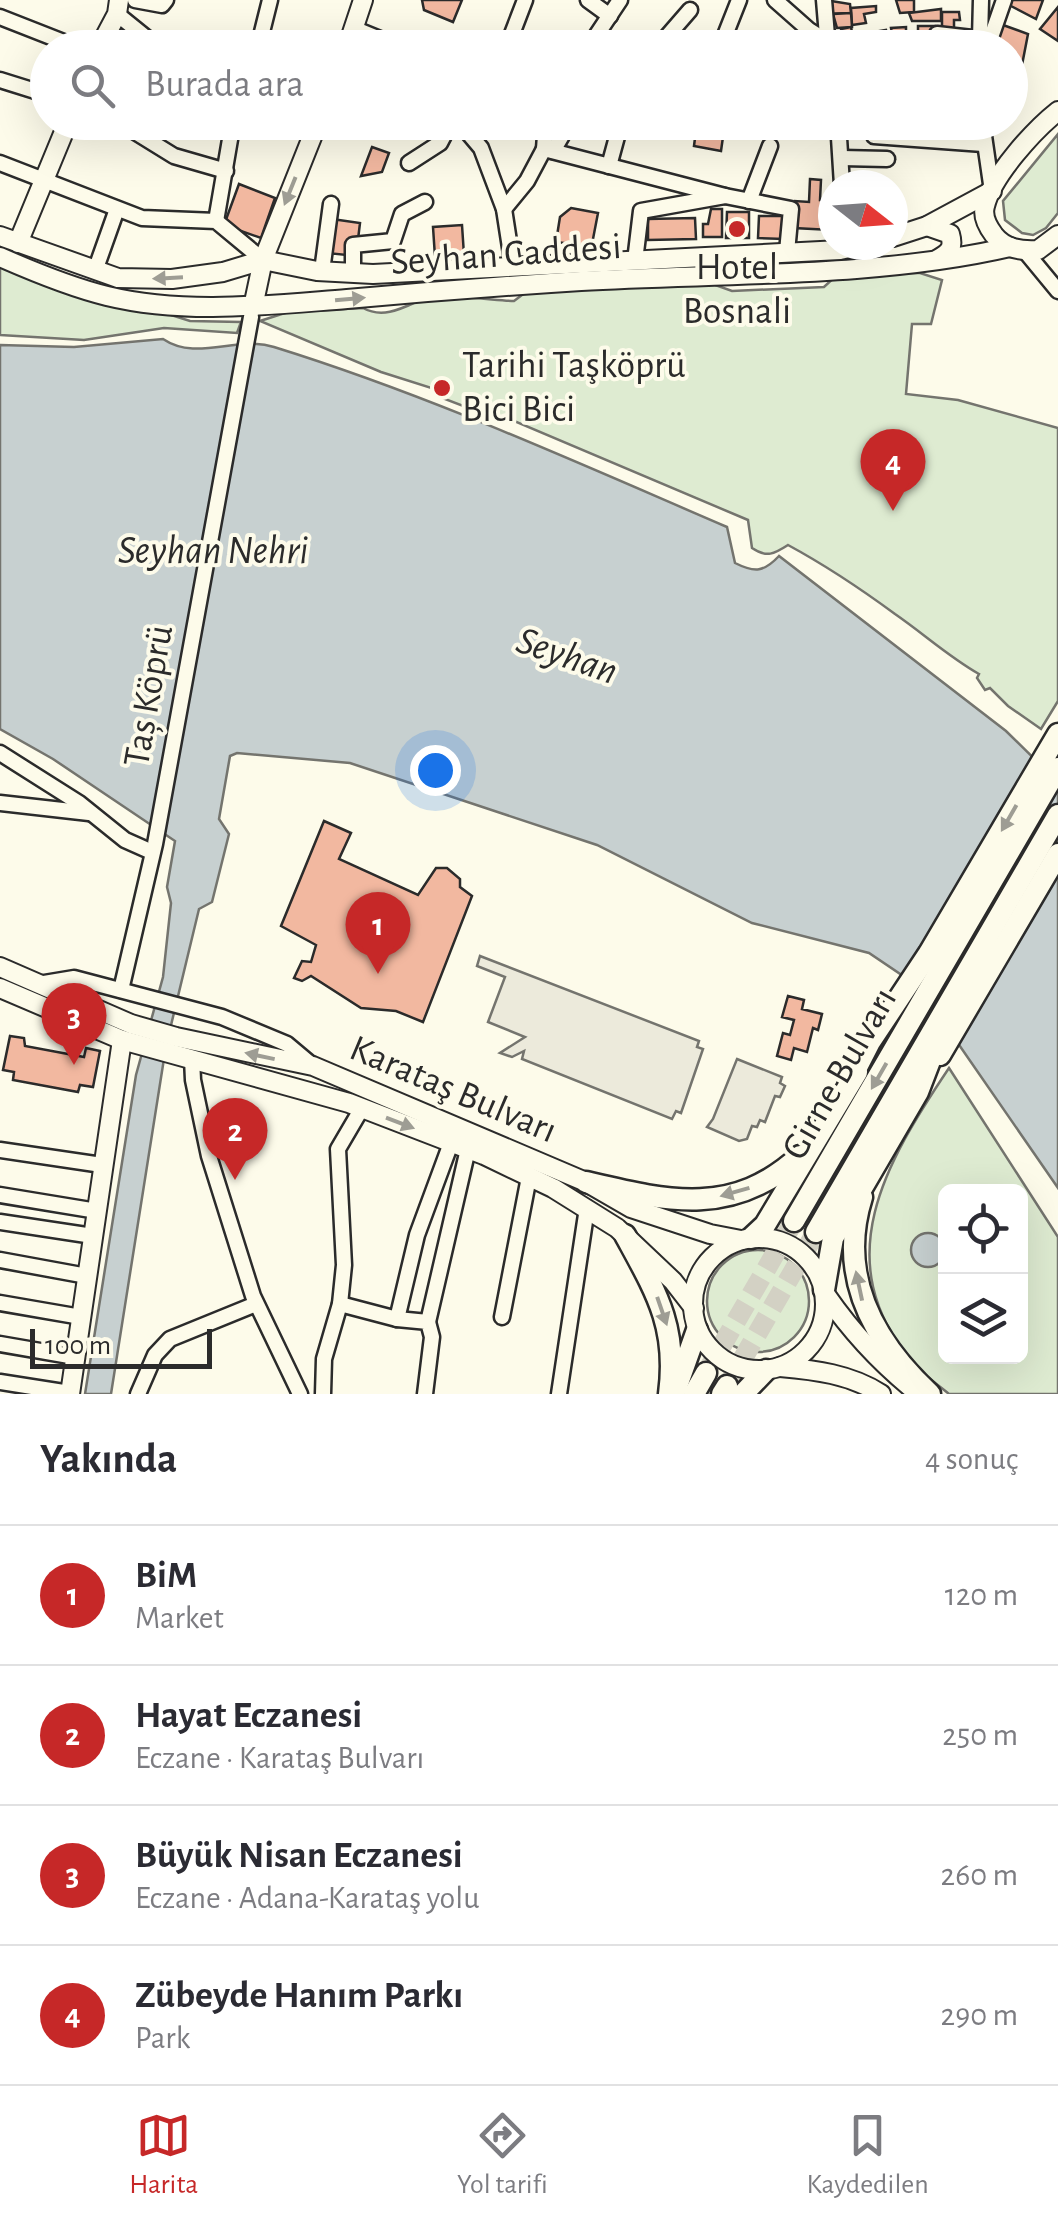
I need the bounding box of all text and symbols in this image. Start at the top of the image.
search box [30,30,1028,140]
icon: search [65,58,120,113]
text: Burada ara [145,66,304,104]
north arrow [818,170,908,260]
one-way arrow [282,177,298,207]
marker: Hotel Bosnali [726,218,748,240]
street label: Seyhan Caddesi [389,228,623,282]
place label: Hotel Bosnali [683,249,791,331]
one-way arrow [151,270,183,286]
one-way arrow [334,290,366,306]
place label: Tarihi Taşköprü Bici Bici [462,347,686,429]
marker: Tarihi Taşköprü Bici Bici [431,377,453,399]
pin: 4 [860,428,926,511]
water label: Seyhan Nehri [118,531,308,571]
water label: Seyhan [511,620,623,692]
street label: Taș Köprü [118,622,182,770]
your location [410,745,461,796]
one-way arrow [1000,804,1018,832]
pin: 1 [346,892,410,974]
pin: 3 [42,982,106,1065]
street label: Girne Bulvarı [776,982,904,1166]
street label: Karataş Bulvarı [344,1029,562,1151]
one-way arrow [244,1047,275,1063]
one-way arrow [871,1062,888,1090]
pin: 2 [202,1098,268,1180]
one-way arrow [385,1116,415,1131]
map controls [938,1184,1028,1364]
button: locate [938,1184,1028,1274]
one-way arrow [719,1185,750,1200]
one-way arrow [850,1270,866,1301]
button: layers [938,1274,1028,1364]
one-way arrow [656,1296,671,1326]
scale bar [30,1324,212,1368]
text: 100 m [45,1332,111,1360]
text: Yakında [40,1438,177,1480]
text: 4 sonuç [925,1443,1018,1475]
text: BiM [135,1557,197,1595]
text: 1 [67,1579,78,1611]
text: 120 m [945,1579,1018,1611]
text: Market [135,1602,224,1634]
text: Hayat Eczanesi [135,1697,362,1735]
text: 2 [65,1719,80,1751]
text: 250 m [942,1719,1018,1751]
text: Eczane · Karataş Bulvarı [135,1742,424,1774]
text: Büyük Nisan Eczanesi [135,1837,463,1875]
text: 3 [66,1859,79,1891]
text: 260 m [941,1859,1018,1891]
text: Eczane · Adana-Karataş yolu [135,1882,480,1914]
text: Zübeyde Hanım Parkı [135,1977,463,2015]
text: 4 [64,1999,81,2031]
text: 290 m [941,1999,1018,2031]
text: Park [135,2022,190,2054]
tab: Harita [129,2108,198,2202]
tab: Yol tarifi [457,2108,548,2202]
tab: Kaydedilen [807,2108,929,2202]

